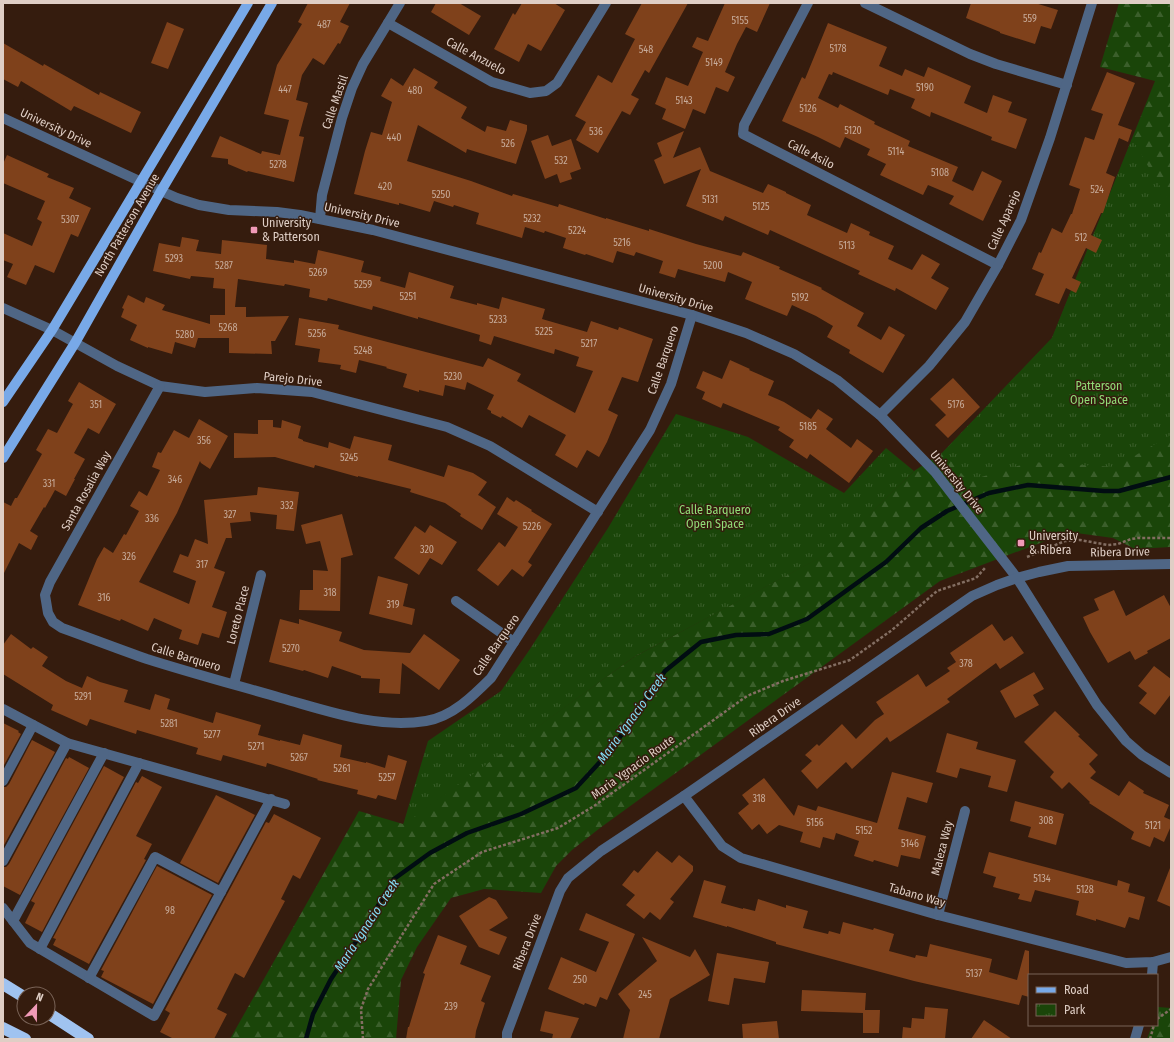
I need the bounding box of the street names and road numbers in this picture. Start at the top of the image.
street label: Calle Anzuelo [444,34,508,78]
street label: Calle Mastil [319,73,351,131]
street label: University Drive [18,105,94,151]
street label: Calle Asilo [785,136,837,172]
street label: North Patterson Avenue [92,171,162,279]
street label: Calle Aparejo [985,188,1023,252]
street label: University Drive [323,199,401,231]
street label: University Drive [637,281,715,315]
street label: Calle Barquero [645,324,681,396]
street label: Parejo Drive [263,369,323,389]
street label: Santa Rosalia Way [58,448,114,533]
street label: University Drive [927,448,987,516]
street label: Ribera Drive [1090,544,1150,560]
street label: Loreto Place [224,584,252,646]
street label: Calle Barquero [470,612,522,678]
street label: Calle Barquero [150,640,222,674]
street label: Ribera Drive [746,694,804,740]
street label: Maria Ygnacio Route [589,732,677,802]
street label: Maleza Way [928,818,956,877]
street label: Tabano Way [887,880,947,910]
street label: Ribera Drive [510,912,544,972]

